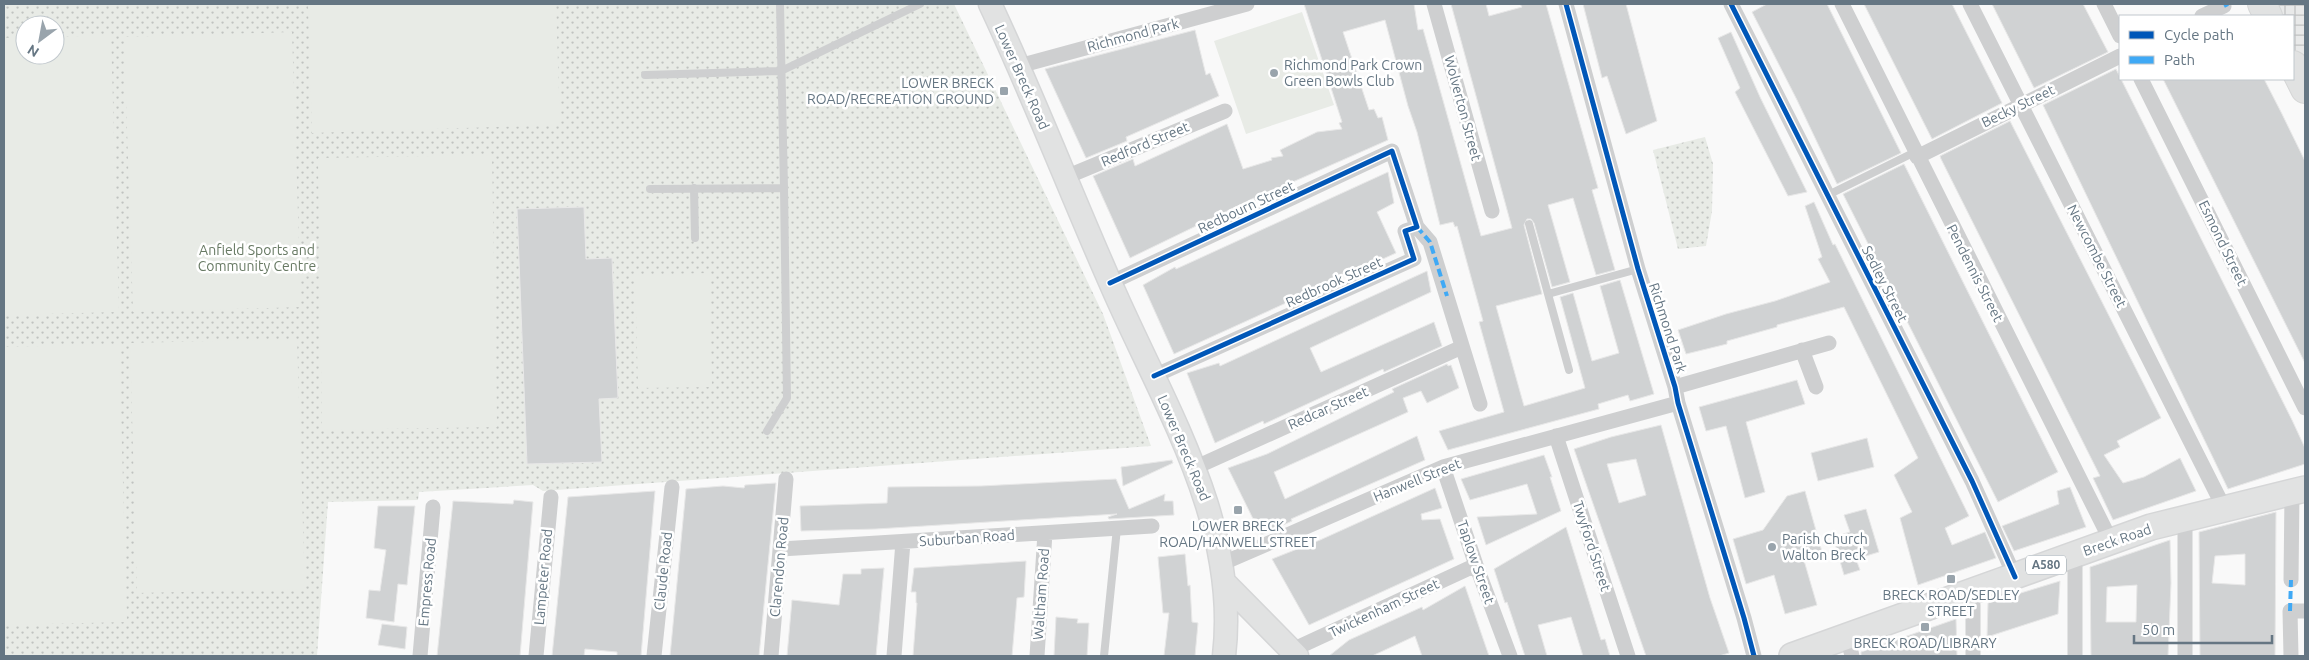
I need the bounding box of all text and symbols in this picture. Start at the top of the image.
north arrow [15,15,65,65]
street label: Richmond Park [1085,15,1181,55]
legend [2119,15,2294,80]
street label: Lower Breck Road [992,22,1052,132]
text: Cycle path [2164,26,2234,43]
text: N [24,41,42,61]
text: Path [2164,51,2195,68]
street label: Wolverton Street [1441,54,1485,163]
place label: Richmond Park Crown Green Bowls Club [1284,57,1422,89]
marker: Richmond Park Crown Green Bowls Club [1268,67,1280,79]
place label: LOWER BRECK ROAD/RECREATION GROUND [807,75,994,107]
street label: Becky Street [1979,81,2058,131]
marker: LOWER BRECK ROAD/RECREATION GROUND [998,85,1010,97]
street label: Redford Street [1099,118,1192,170]
street label: Redbourn Street [1195,177,1297,236]
street label: Esmond Street [2195,198,2251,289]
street label: Newcombe Street [2064,202,2130,311]
street label: Pendennis Street [1943,221,2007,325]
park label: Anfield Sports and Community Centre [198,242,316,274]
street label: Sedley Street [1859,243,1911,325]
street label: Redbrook Street [1283,253,1385,310]
street label: Richmond Park [1646,281,1690,375]
street label: Redcar Street [1286,383,1371,433]
street label: Lower Breck Road [1154,393,1214,503]
street label: Hanwell Street [1371,455,1464,505]
street label: Twyford Street [1570,499,1614,594]
marker: LOWER BRECK ROAD/HANWELL STREET [1232,504,1244,516]
street label: Clarendon Road [767,516,791,618]
place label: LOWER BRECK ROAD/HANWELL STREET [1159,518,1317,550]
street label: Taplow Street [1454,518,1498,606]
street label: Breck Road [2081,521,2153,559]
street label: Suburban Road [919,527,1015,549]
street label: Lampeter Road [531,528,555,626]
street label: Claude Road [651,531,675,611]
place label: Parish Church Walton Breck [1782,531,1868,563]
street label: Empress Road [415,537,439,627]
marker: Parish Church Walton Breck [1766,541,1778,553]
street label: Waltham Road [1030,548,1052,640]
road number: A580 [2026,556,2066,574]
marker: BRECK ROAD/SEDLEY STREET [1945,573,1957,585]
street label: Twickenham Street [1326,575,1442,641]
place label: BRECK ROAD/SEDLEY STREET [1883,587,2019,619]
scale bar [2134,612,2272,644]
marker: BRECK ROAD/LIBRARY [1919,621,1931,633]
text: 50 m [2142,621,2175,638]
place label: BRECK ROAD/LIBRARY [1853,635,1997,651]

